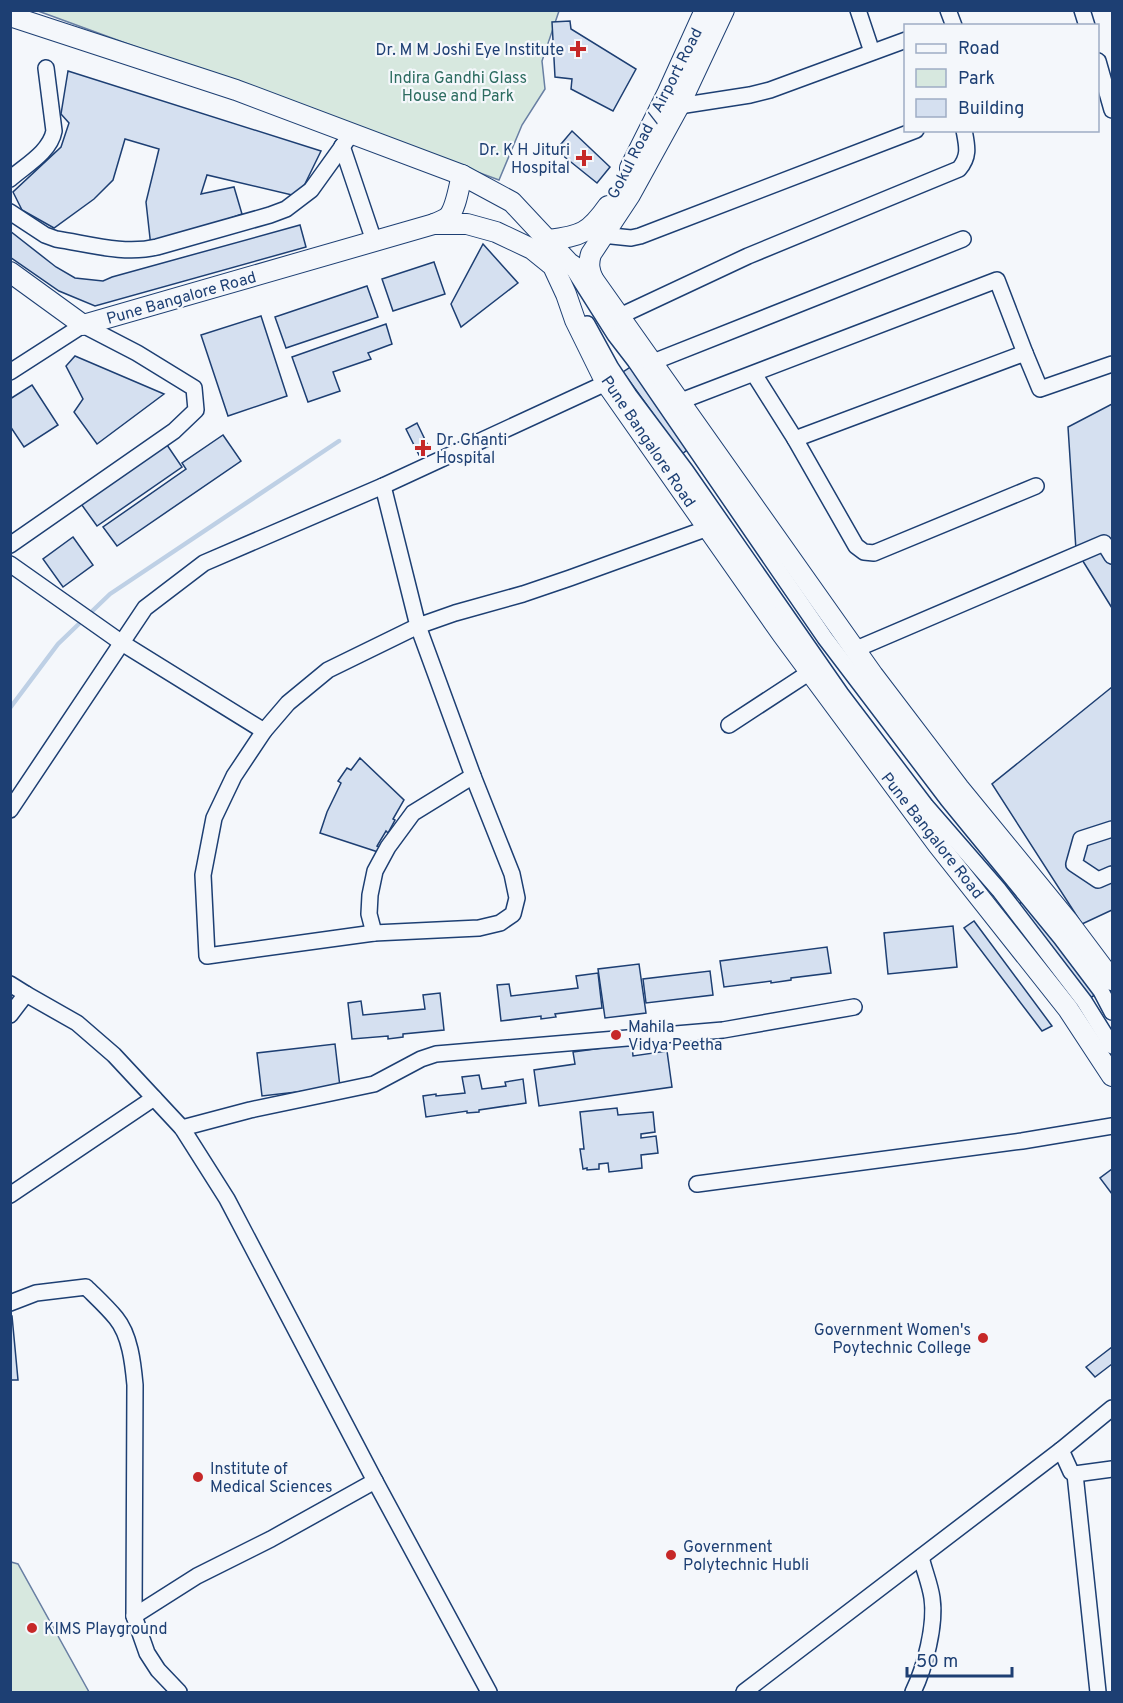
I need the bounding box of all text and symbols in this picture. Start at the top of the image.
legend [904,24,1099,132]
street label: Gokul Road / Airport Road [604,25,708,203]
text: Road [958,38,1000,61]
marker: Dr. M M Joshi Eye Institute [569,40,587,58]
place label: Dr. M M Joshi Eye Institute [376,41,564,61]
text: Park [958,68,995,91]
park label: Indira Gandhi Glass House and Park [389,69,527,107]
text: Building [958,98,1024,121]
place label: Dr. K H Jituri Hospital [479,141,570,179]
marker: Dr. K H Jituri Hospital [575,149,593,167]
street label: Pune Bangalore Road [104,268,259,330]
street label: Pune Bangalore Road [596,372,699,512]
place label: Dr. Ghanti Hospital [436,431,507,469]
marker: Dr. Ghanti Hospital [414,439,432,457]
street label: Pune Bangalore Road [876,769,987,903]
place label: Mahila Vidya Peetha [628,1018,723,1056]
marker: Mahila Vidya Peetha [609,1028,623,1042]
place label: Government Women's Poytechnic College [814,1321,971,1359]
marker: Government Women's Poytechnic College [976,1331,990,1345]
place label: Institute of Medical Sciences [210,1460,333,1498]
marker: Institute of Medical Sciences [191,1470,205,1484]
place label: Government Polytechnic Hubli [683,1538,809,1576]
marker: Government Polytechnic Hubli [664,1548,678,1562]
place label: KIMS Playground [44,1620,167,1640]
marker: KIMS Playground [25,1621,39,1635]
scale bar [907,1640,1012,1678]
text: 50 m [916,1651,958,1674]

